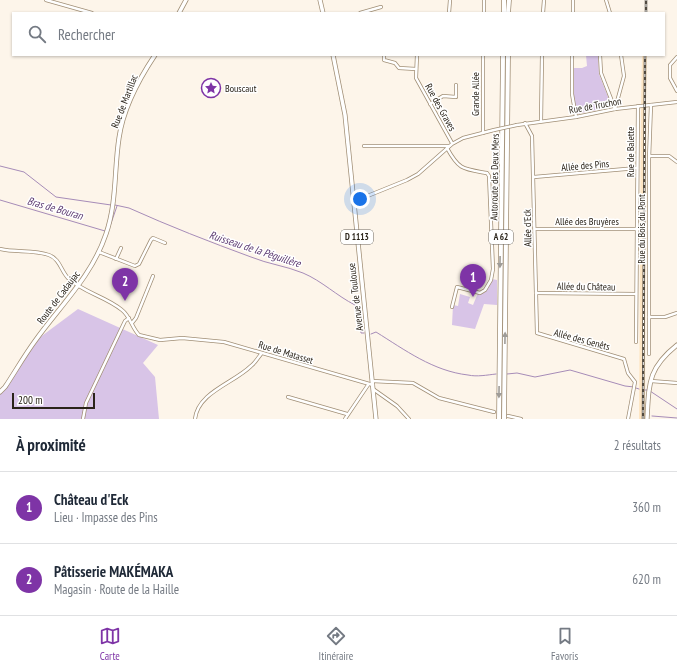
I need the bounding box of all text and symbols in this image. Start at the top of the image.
search box [12,12,665,56]
icon: search [26,23,48,45]
text: Rechercher [58,25,115,44]
street label: Rue de Martillac [108,72,141,130]
street label: Grande Allée [469,72,482,116]
place icon: Bouscaut [200,77,222,99]
street label: Rue des Graves [422,81,459,134]
place label: Bouscaut [225,82,257,95]
street label: Rue de Truchon [568,94,622,117]
street label: Rue de Balette [624,127,637,177]
street label: Autoroute des Deux Mers [487,133,502,220]
street label: Allée des Pins [561,157,610,174]
your location [350,189,370,209]
water label: Bras de Bouran [26,193,86,223]
street label: Rue du Bois du Pont [635,194,648,264]
street label: Allée d'Eck [521,209,534,247]
street label: Allée des Bruyères [555,215,619,228]
water label: Ruisseau de la Péguillère [208,228,304,271]
road number: D 1113 [341,230,373,244]
road number: A 62 [489,230,513,244]
one-way arrow [497,256,504,268]
street label: Avenue de Toulouse [345,262,366,332]
pin: 1 [460,264,486,297]
street label: Route de Cadaujac [34,268,83,327]
pin: 2 [112,268,138,301]
street label: Allée du Château [557,279,615,294]
street label: Allée des Genêts [552,326,612,353]
one-way arrow [502,331,508,344]
street label: Rue de Matasset [257,338,315,367]
one-way arrow [496,386,502,399]
scale bar [12,391,95,410]
text: 200 m [18,393,42,407]
text: À proximité [16,434,86,456]
text: 2 résultats [614,437,661,454]
text: Château d'Eck [54,490,128,509]
text: 1 [26,499,32,516]
text: 360 m [632,499,661,516]
text: Lieu · Impasse des Pins [54,509,158,526]
text: Pâtisserie MAKÉMAKA [54,562,173,581]
text: 2 [26,571,32,588]
text: 620 m [632,571,661,588]
text: Magasin · Route de la Haille [54,581,179,598]
tab: Carte [99,625,121,663]
tab: Itinéraire [319,625,353,663]
tab: Favoris [551,625,578,663]

